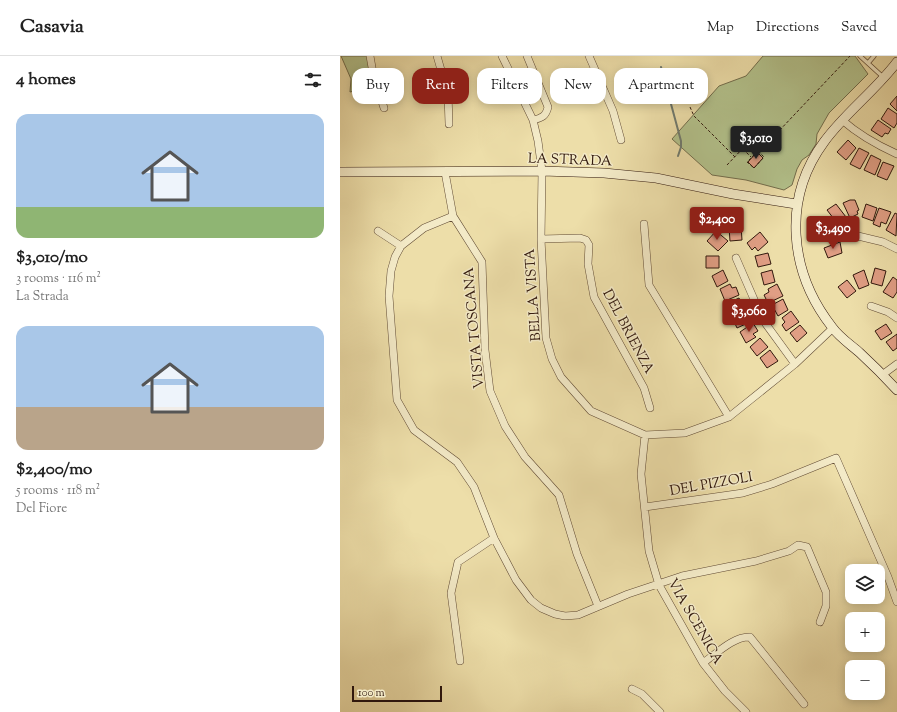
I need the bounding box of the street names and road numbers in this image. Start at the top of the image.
street label: LA STRADA [528,150,613,172]
street label: BELLA VISTA [521,247,547,342]
street label: VISTA TOSCANA [460,266,490,389]
street label: DEL BRIENZA [597,286,658,378]
street label: DEL PIZZOLI [668,468,755,502]
street label: VIA SCENICA [662,575,727,669]

